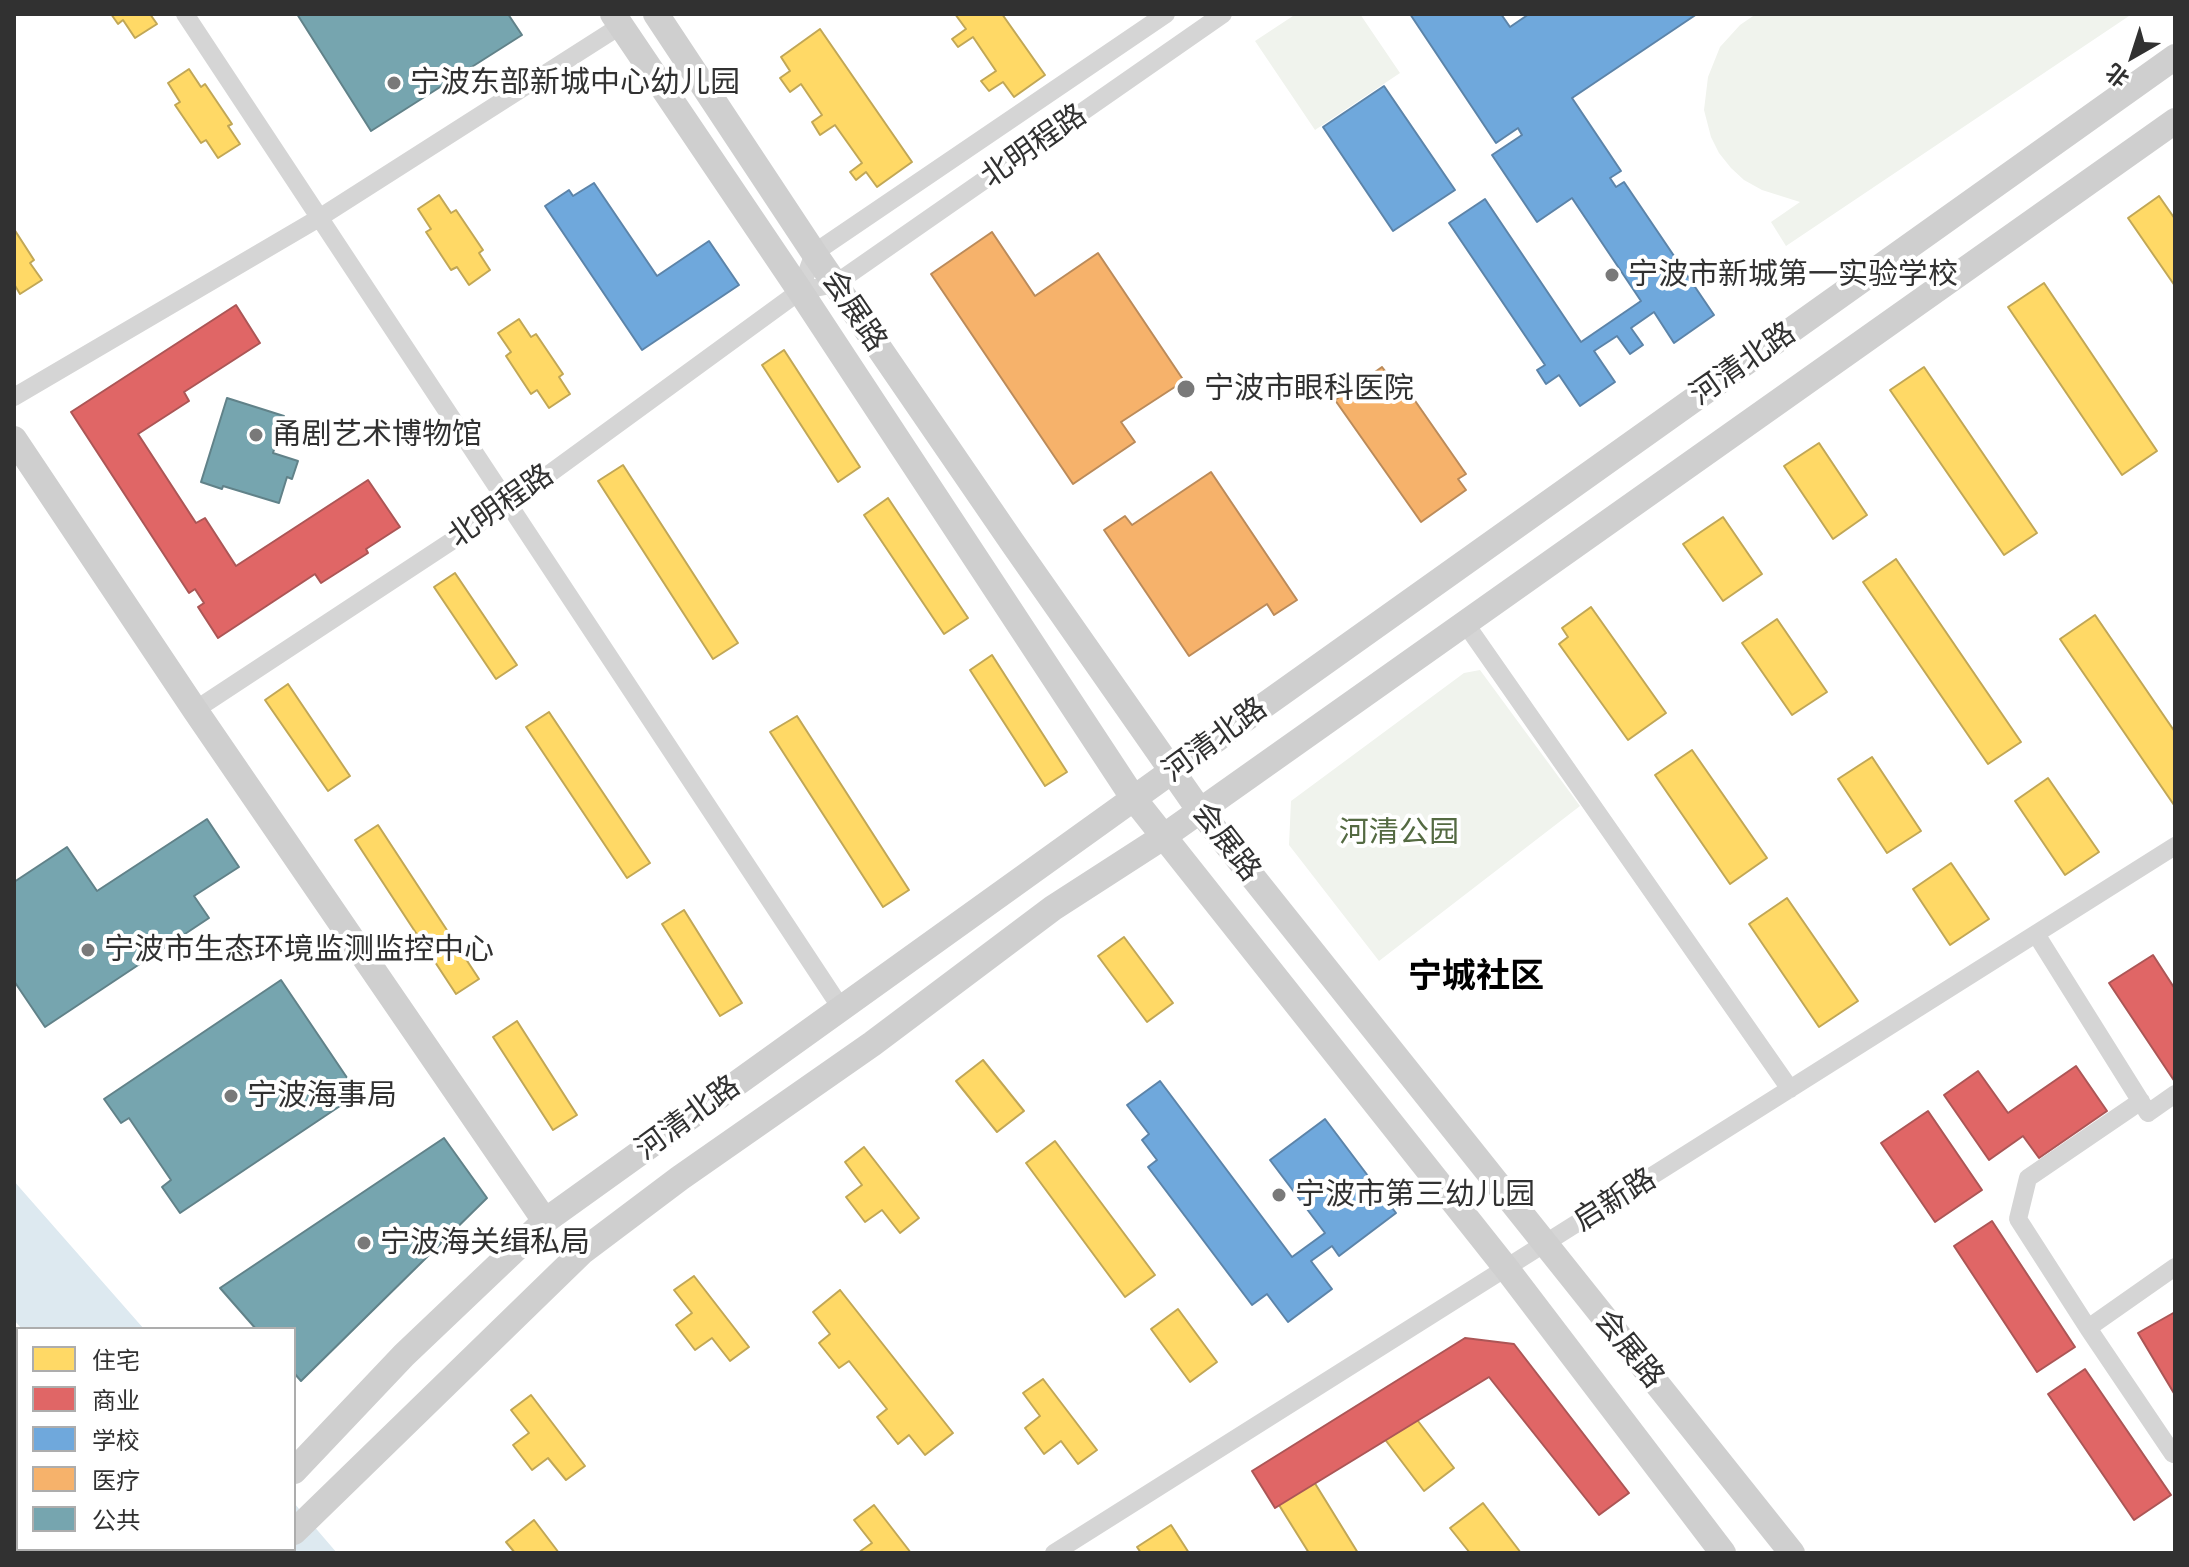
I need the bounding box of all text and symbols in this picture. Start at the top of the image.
north arrow [2093,16,2173,96]
text: 北 [2102,59,2133,90]
place label: 宁波东部新城中心幼儿园 [410,65,740,101]
marker: 宁波东部新城中心幼儿园 [385,74,403,92]
street label: 北明程路 [975,97,1093,195]
place label: 宁波市新城第一实验学校 [1628,257,1958,293]
street label: 会展路 [814,264,894,358]
marker: 宁波市新城第一实验学校 [1603,266,1621,284]
street label: 河清北路 [1684,315,1802,413]
place label: 宁波市眼科医院 [1204,371,1414,407]
marker: 宁波市眼科医院 [1175,378,1197,400]
place label: 甬剧艺术博物馆 [272,417,482,453]
marker: 甬剧艺术博物馆 [247,426,265,444]
street label: 北明程路 [442,457,560,555]
street label: 河清北路 [1156,690,1274,790]
street label: 会展路 [1184,795,1268,889]
park label: 河清公园 [1339,815,1459,851]
place label: 宁波市生态环境监测监控中心 [104,932,494,968]
marker: 宁波市生态环境监测监控中心 [79,941,97,959]
district label: 宁城社区 [1408,957,1544,997]
street label: 河清北路 [629,1068,747,1168]
place label: 宁波海事局 [247,1078,397,1114]
marker: 宁波海事局 [222,1087,240,1105]
street label: 启新路 [1567,1161,1663,1239]
place label: 宁波市第三幼儿园 [1295,1177,1535,1213]
marker: 宁波市第三幼儿园 [1270,1186,1288,1204]
place label: 宁波海关缉私局 [380,1225,590,1261]
marker: 宁波海关缉私局 [355,1234,373,1252]
street label: 会展路 [1587,1303,1671,1395]
legend [16,1327,296,1551]
text: 住宅 [92,1350,140,1374]
text: 商业 [92,1390,140,1414]
text: 学校 [92,1430,140,1454]
text: 医疗 [92,1470,140,1494]
text: 公共 [92,1510,140,1534]

